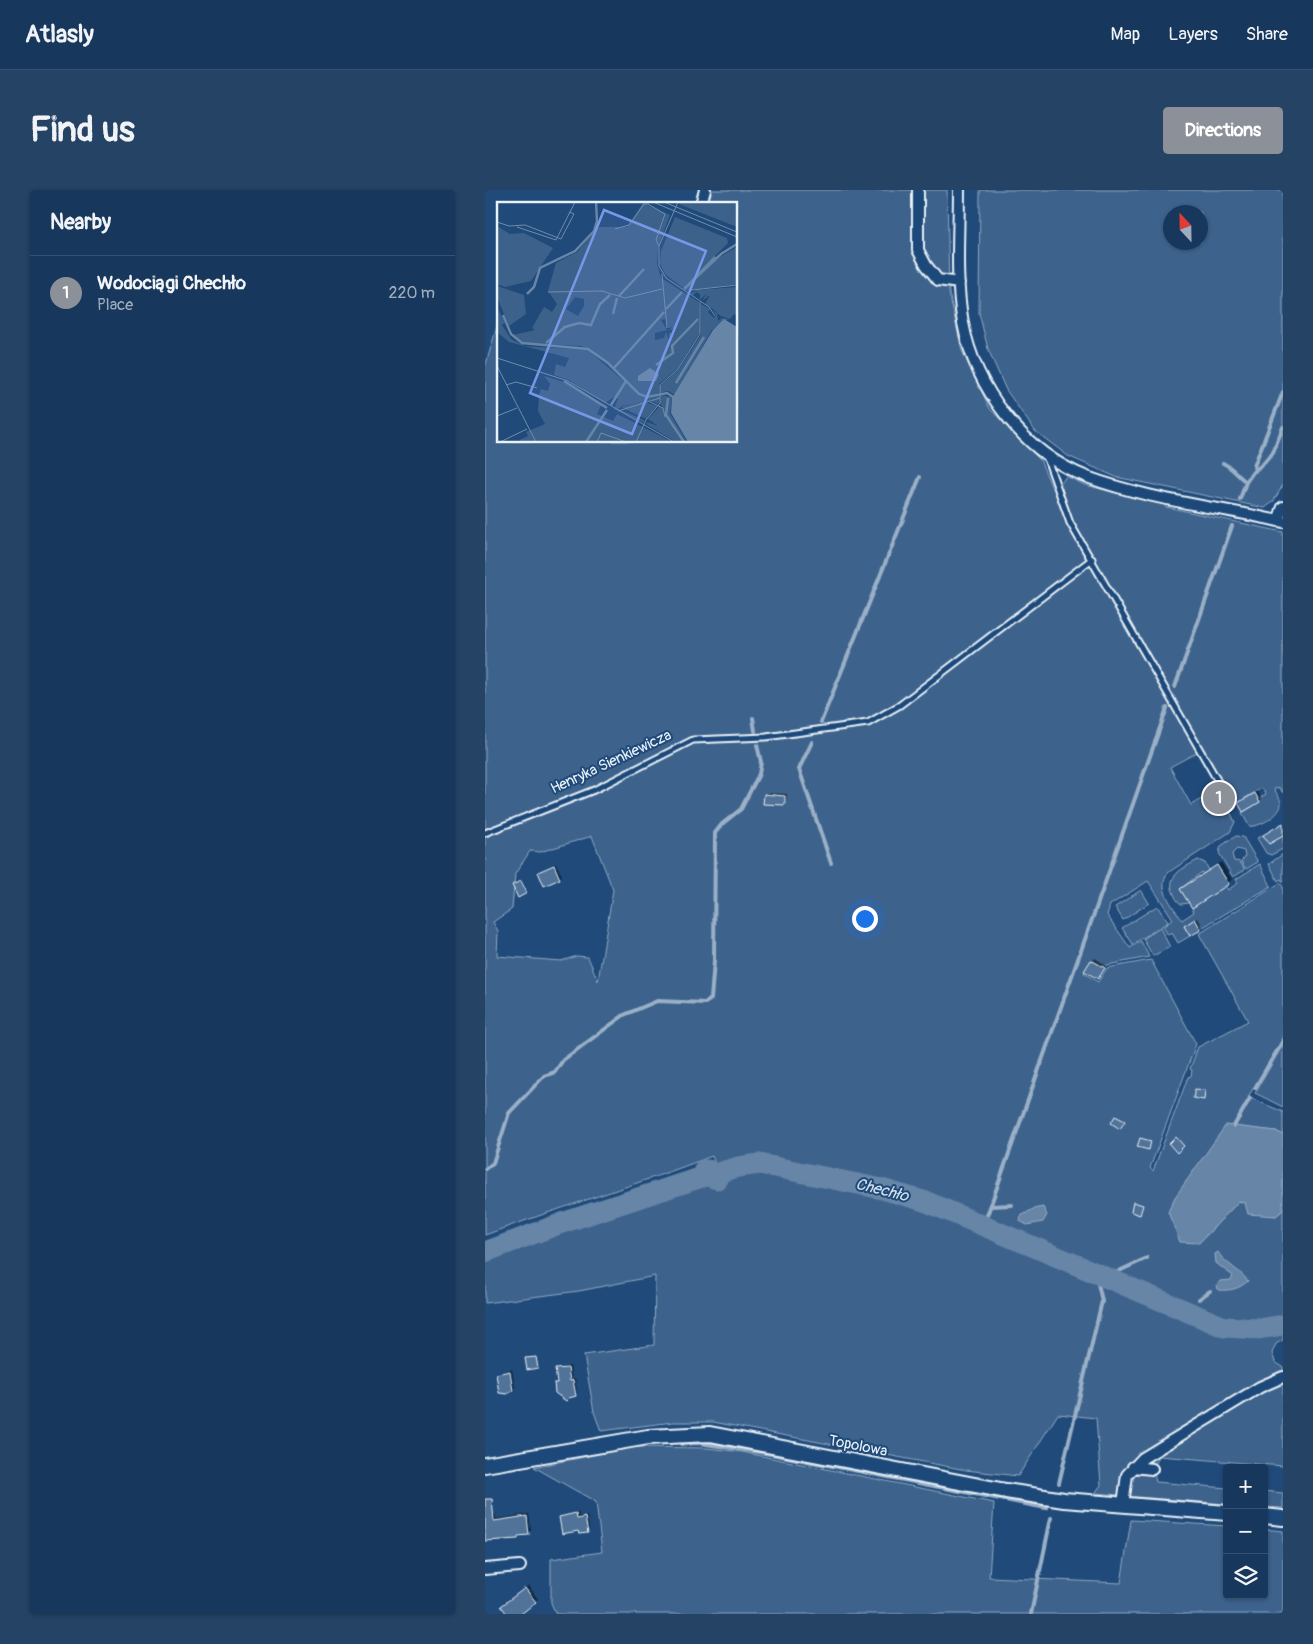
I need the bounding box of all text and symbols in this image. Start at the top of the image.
text: Atlasly [25,20,94,49]
text: Map [1111,23,1140,46]
text: Layers [1168,23,1218,46]
text: Share [1246,23,1288,46]
button: Directions [1163,107,1283,154]
text: Find us [30,108,135,152]
inset map [497,202,737,442]
north arrow [1163,205,1208,250]
text: Nearby [50,209,111,236]
text: Wodociągi Chechło [97,271,246,295]
text: 1 [63,283,69,303]
text: 220 m [389,283,435,303]
text: Place [97,295,133,315]
street label: Henryka Sienkiewicza [548,726,675,798]
pin: 1 [1203,779,1235,817]
your location [852,906,878,932]
water label: Chechło [854,1174,912,1207]
street label: Topolowa [827,1431,889,1461]
map controls [1223,1464,1268,1599]
button: + [1223,1464,1268,1509]
button: − [1223,1509,1268,1554]
button: layers [1223,1554,1268,1599]

